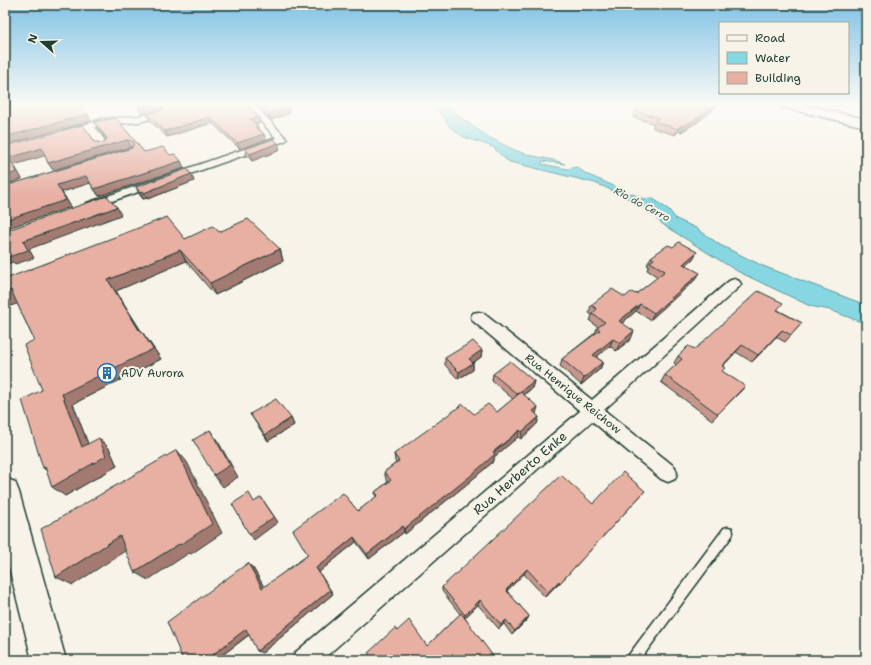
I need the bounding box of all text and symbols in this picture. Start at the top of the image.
north arrow [22,22,62,62]
legend [719,22,849,94]
text: Road [755,30,786,46]
text: N [25,32,42,45]
text: Water [755,50,791,66]
text: Building [755,70,801,86]
water label: Rio do Cerro [612,184,672,224]
street label: Rua Henrique Reichow [522,351,625,438]
building icon: ADV Aurora [96,362,118,384]
place label: ADV Aurora [121,366,184,381]
street label: Rua Herberto Enke [470,428,570,518]

